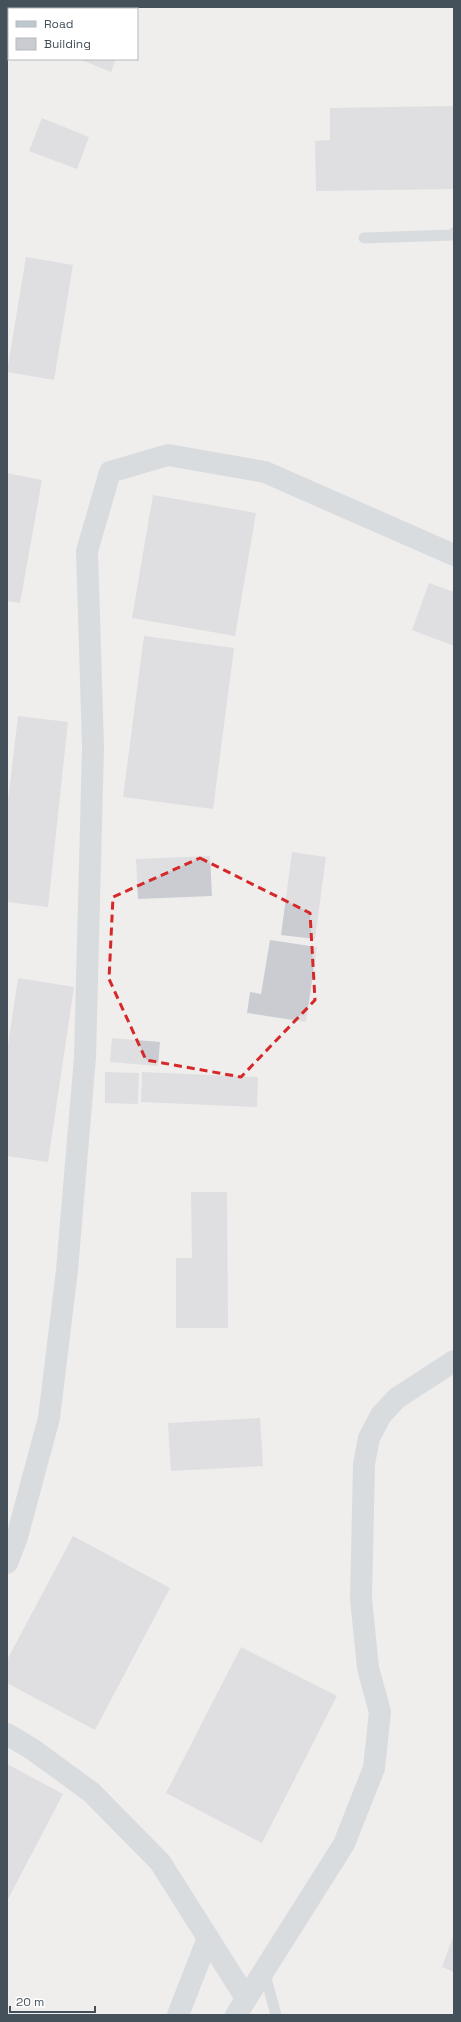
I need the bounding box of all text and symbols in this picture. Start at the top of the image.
legend [8,8,138,60]
text: Road [44,16,73,32]
text: Building [44,36,91,52]
scale bar [10,1988,95,2014]
text: 20 m [16,1994,44,2010]

